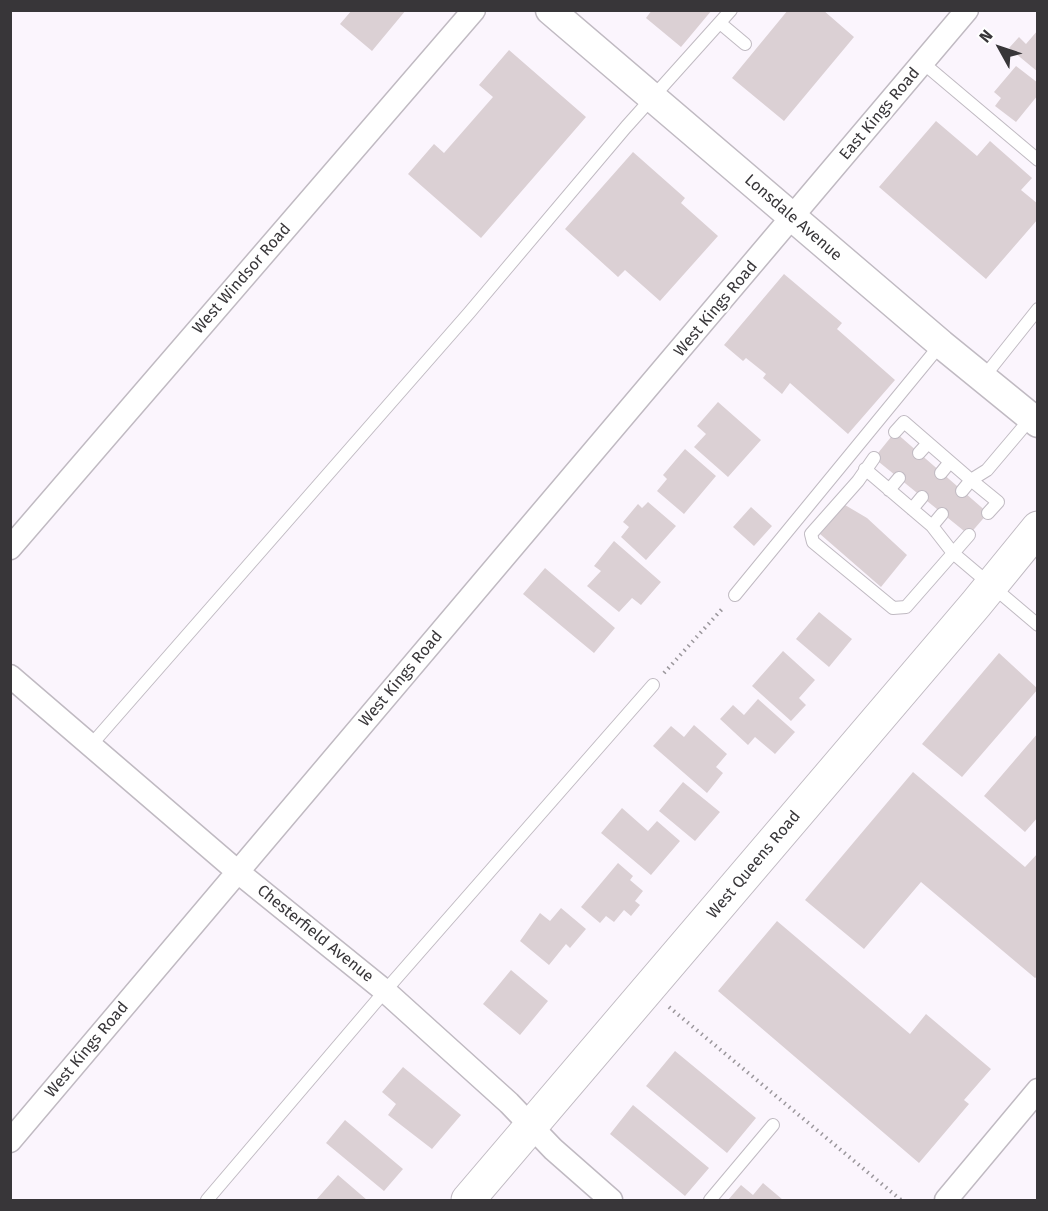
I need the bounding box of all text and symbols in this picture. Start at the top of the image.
north arrow [970,18,1030,78]
text: N [975,26,997,46]
street label: East Kings Road [836,64,924,164]
street label: Lonsdale Avenue [740,171,846,265]
street label: West Windsor Road [189,220,295,338]
street label: West Kings Road [670,257,762,361]
street label: West Kings Road [355,627,447,731]
street label: West Queens Road [703,807,805,923]
street label: Chesterfield Avenue [253,881,377,987]
street label: West Kings Road [41,998,133,1102]

